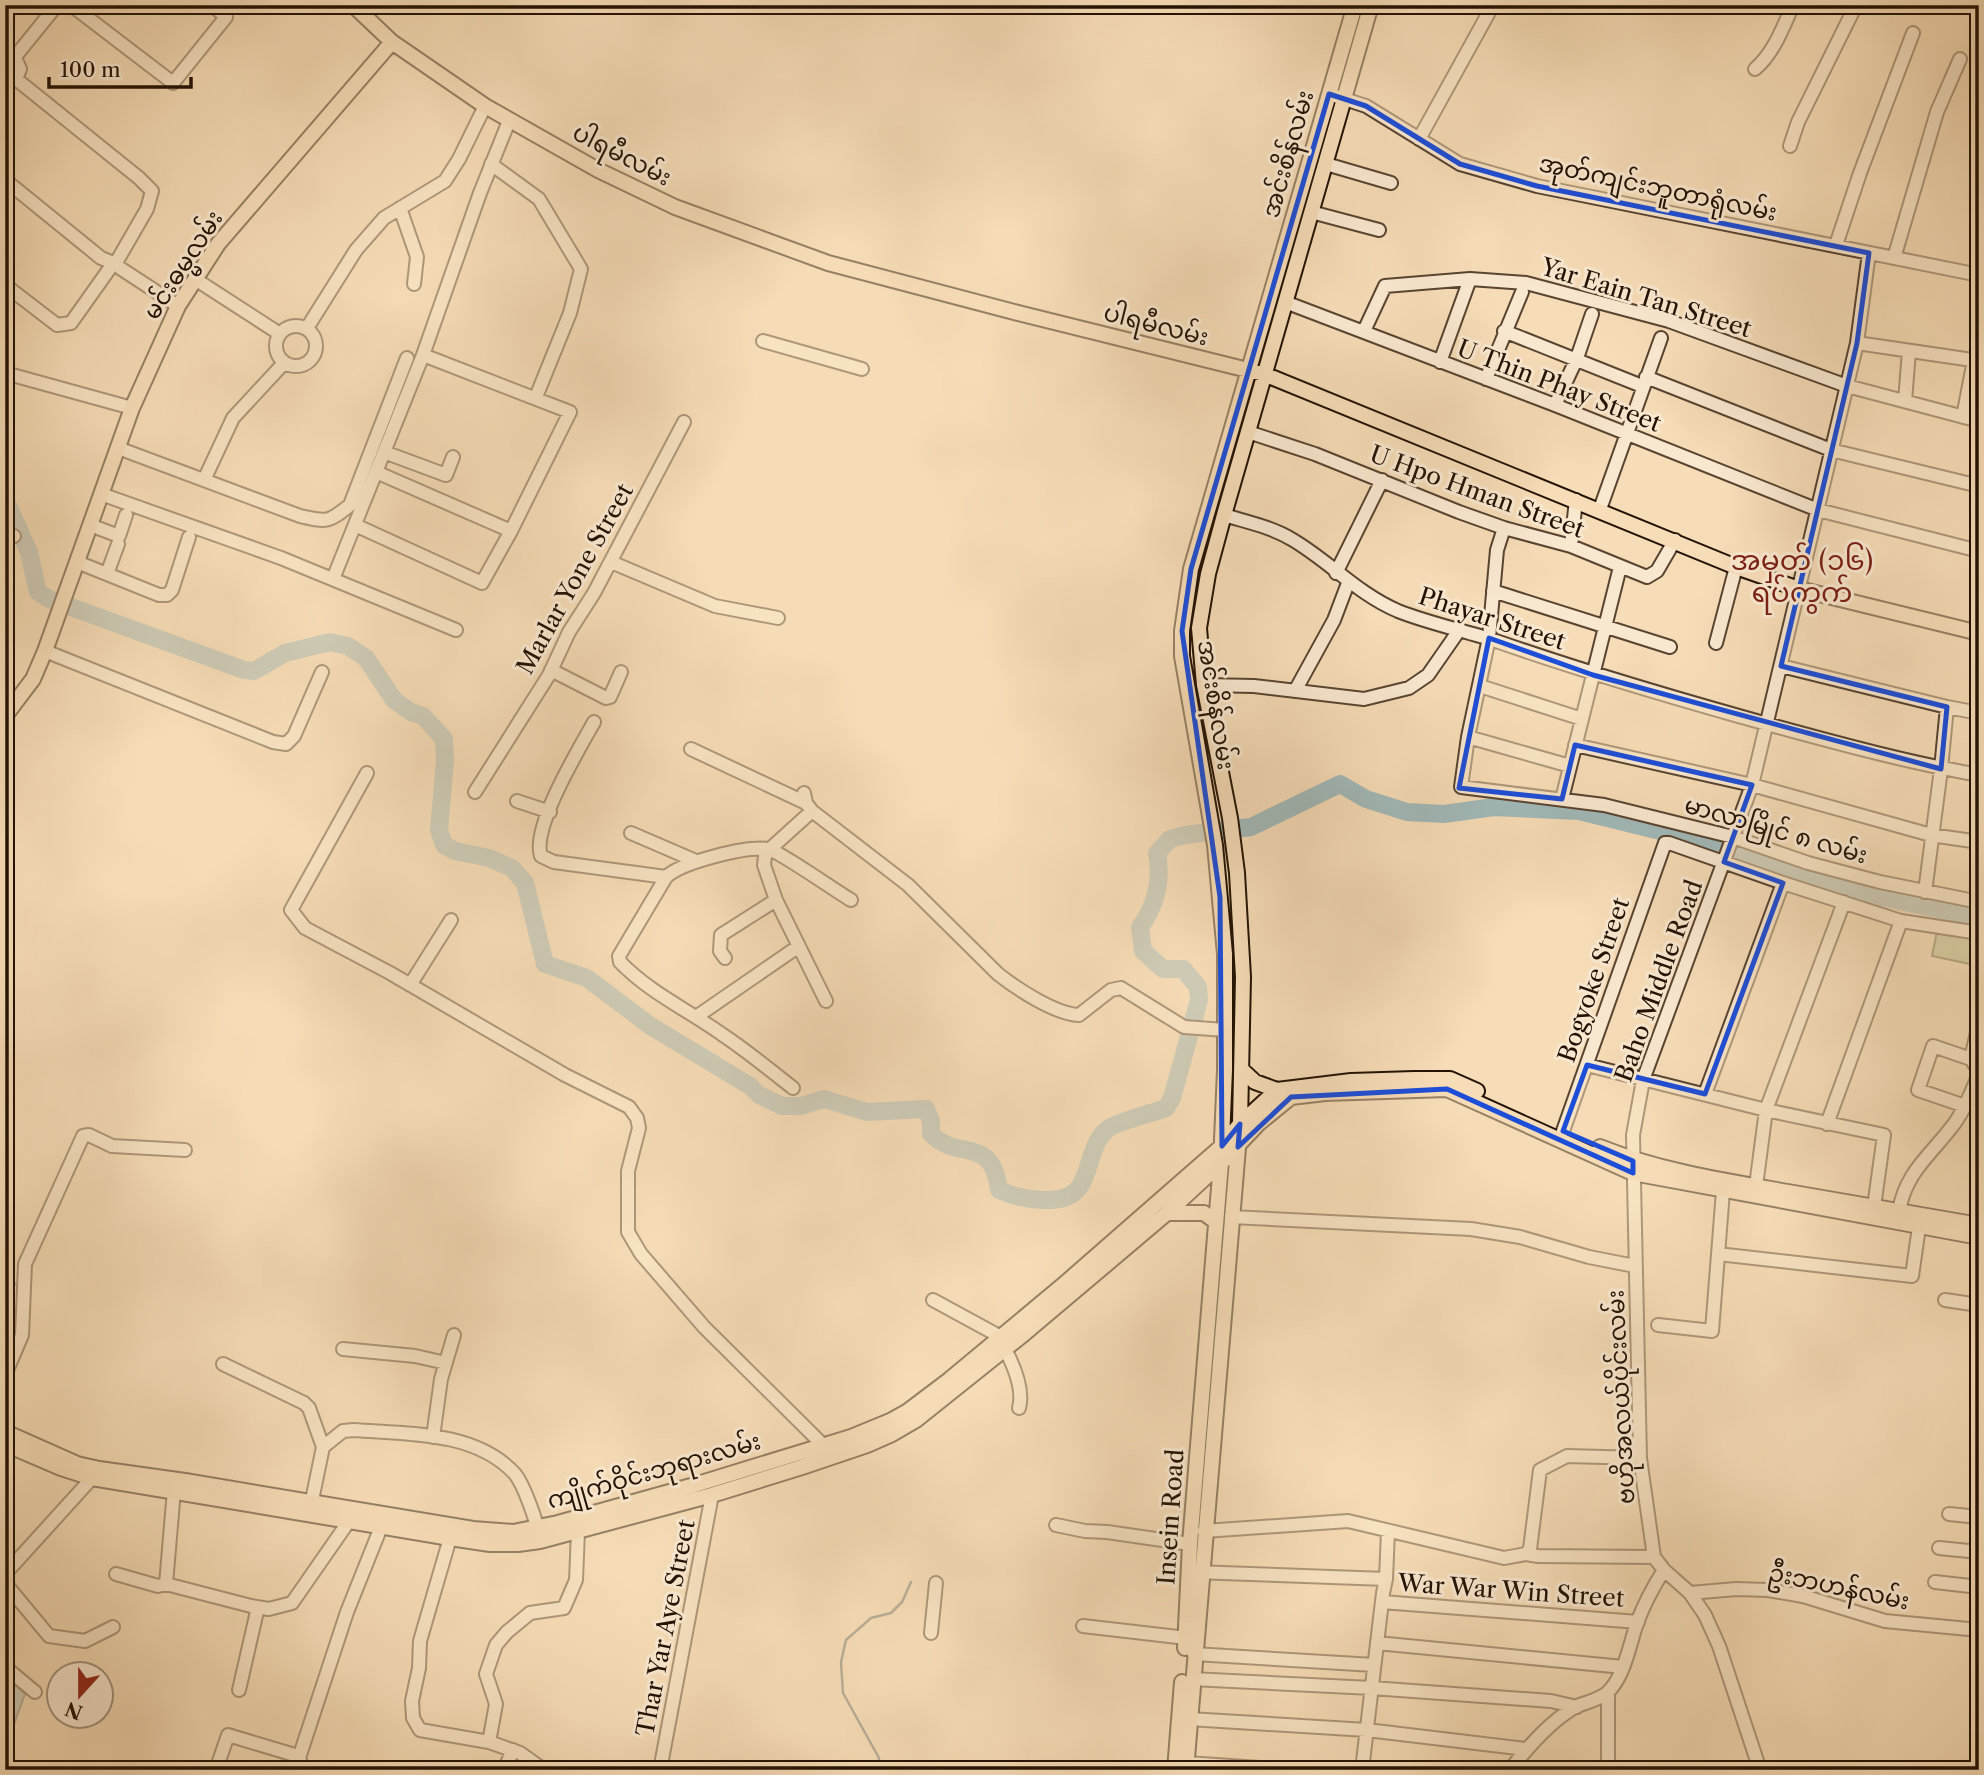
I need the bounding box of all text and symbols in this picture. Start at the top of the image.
scale bar [49,46,191,90]
text: 100 m [60,57,121,82]
street label: အင်းစိန်လမ်း [1255,87,1324,222]
street label: ပါရမီလမ်း [566,116,677,196]
street label: အုတ်ကျင်းဘူတာရုံလမ်း [1536,147,1780,232]
street label: မင်းဓမ္မလမ်း [136,204,233,328]
street label: Yar Eain Tan Street [1536,251,1755,343]
street label: ပါရမီလမ်း [1100,297,1212,356]
street label: U Thin Phay Street [1453,333,1666,438]
street label: U Hpo Hman Street [1366,439,1589,544]
street label: Marlar Yone Street [510,478,639,679]
district label: အမှတ် (၁၆) ရပ်ကွက် [1731,542,1873,615]
street label: Phayar Street [1415,581,1570,656]
street label: အင်းစိန်လမ်း [1187,638,1242,773]
street label: မာလာမြိုင် ၈ လမ်း [1680,789,1871,874]
street label: Baho Middle Road [1609,876,1709,1086]
street label: Bogyoke Street [1552,893,1635,1066]
street label: ဗဟိုအလယ်ပိုင်းလမ်း [1599,1289,1646,1505]
street label: ကျိုက်ဝိုင်းဘုရားလမ်း [543,1425,765,1520]
street label: Insein Road [1151,1448,1190,1586]
street label: Thar Yar Aye Street [630,1517,701,1739]
street label: ဦးဘဟန်လမ်း [1765,1556,1912,1620]
street label: War War Win Street [1396,1568,1626,1613]
north arrow [46,1660,116,1730]
text: N [62,1697,86,1724]

